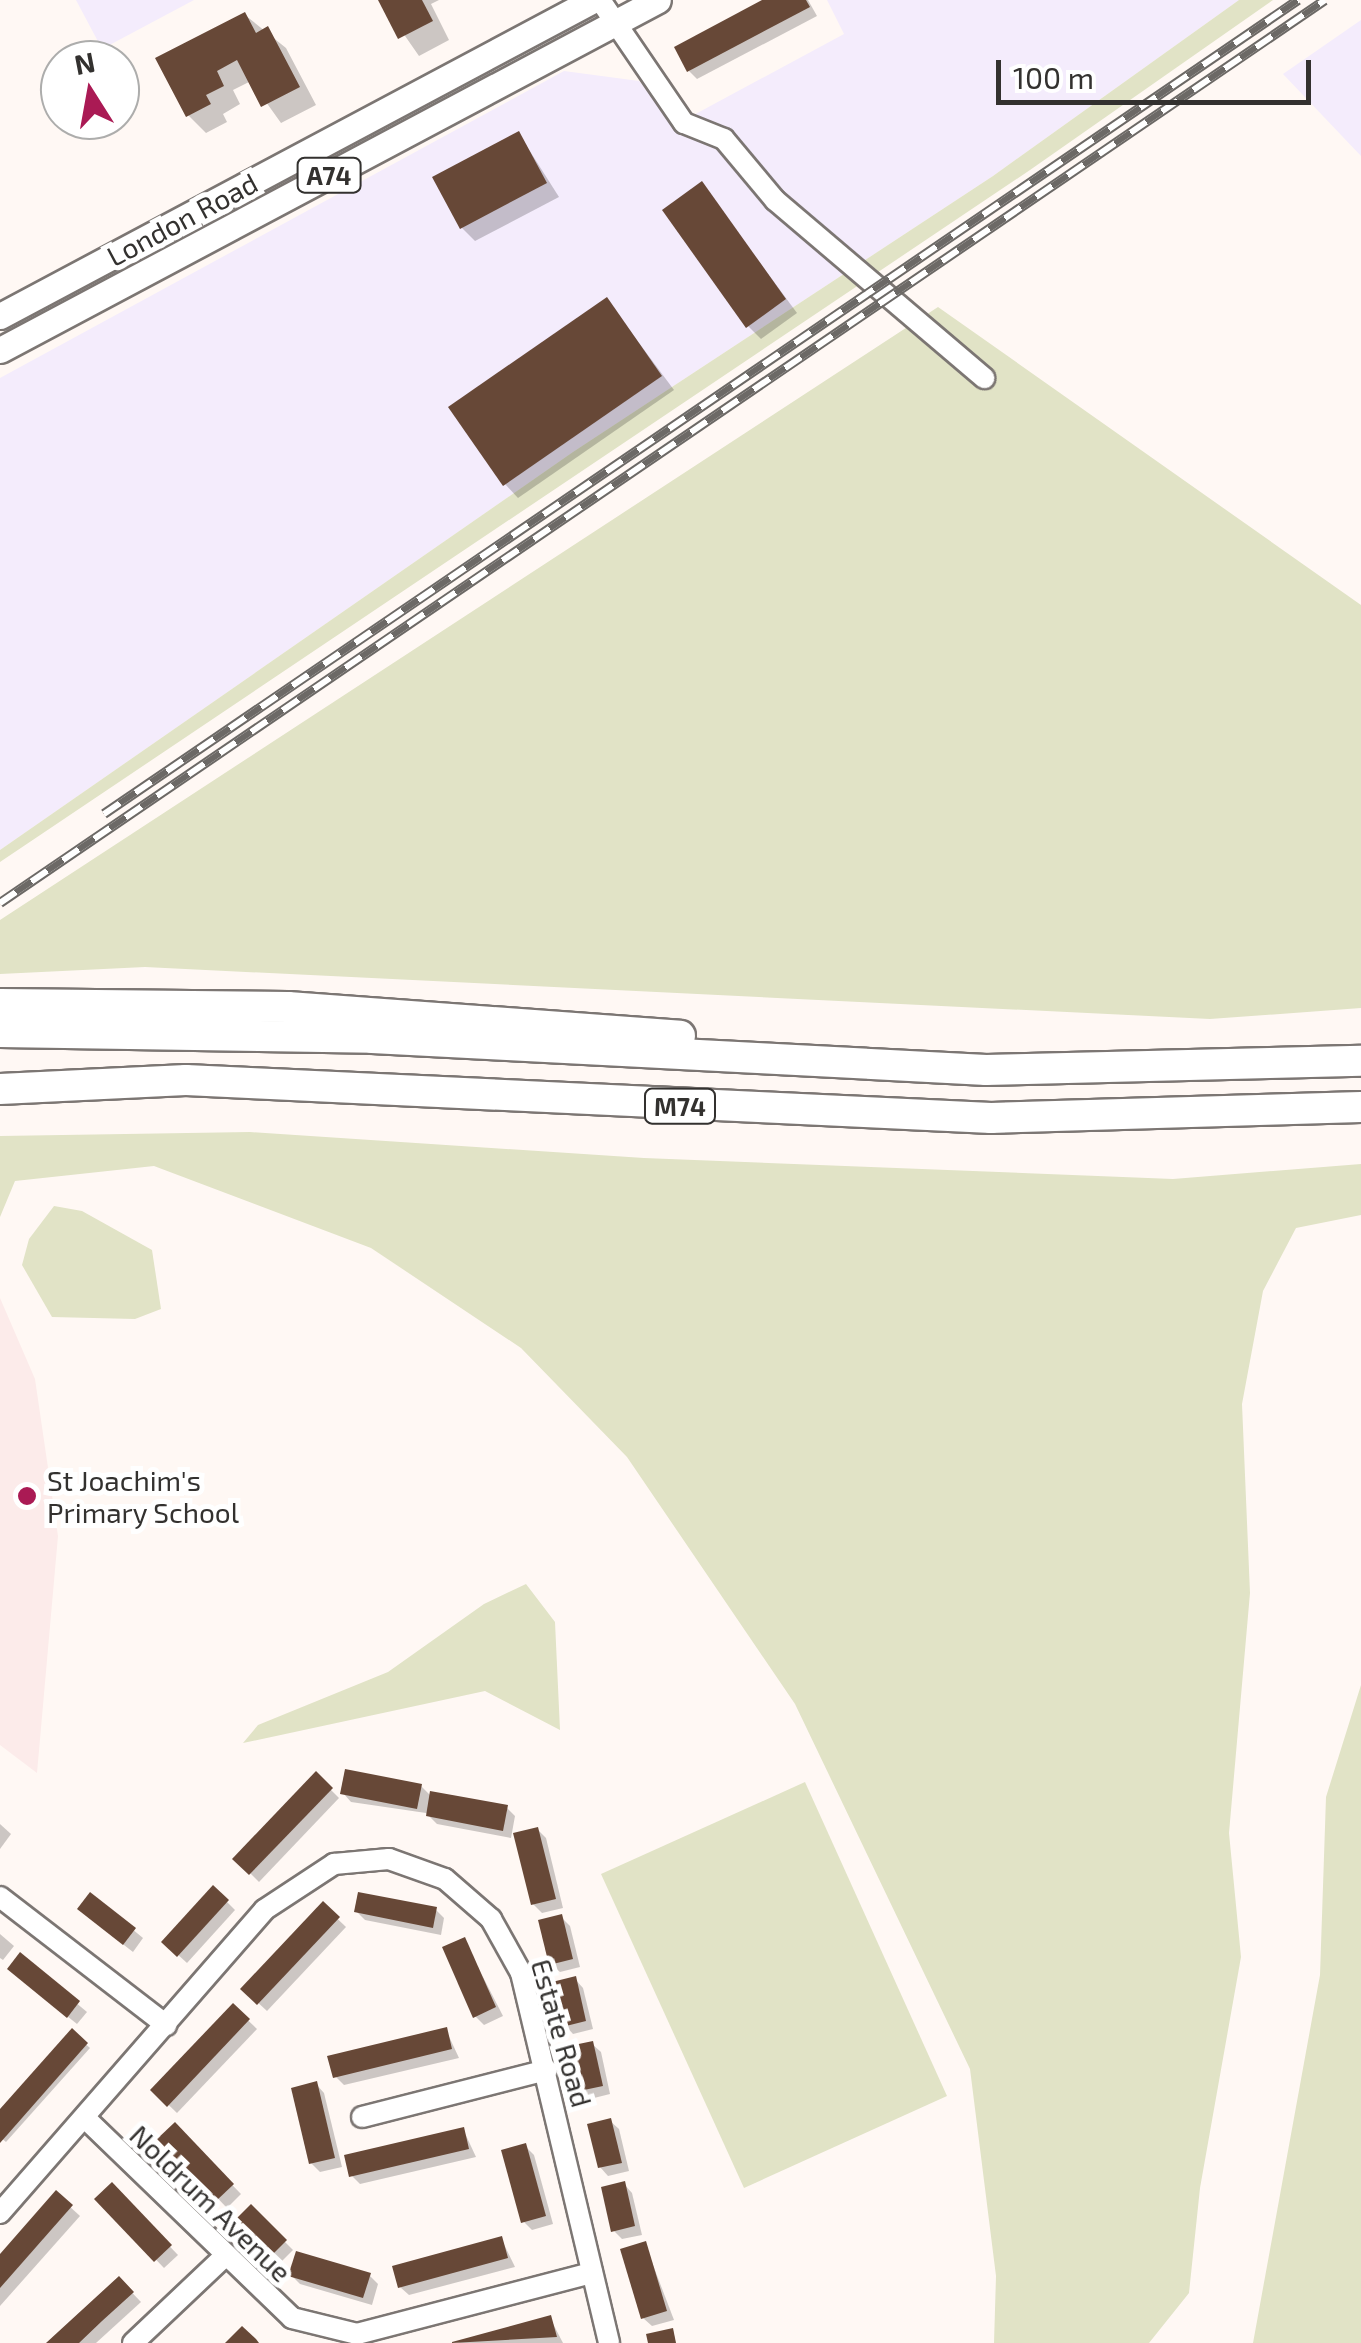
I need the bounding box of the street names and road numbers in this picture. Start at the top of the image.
road number: A74 [296,155,362,195]
street label: London Road [101,165,263,273]
road number: M74 [642,1086,718,1126]
street label: Estate Road [525,1955,599,2111]
street label: Noldrum Avenue [123,2117,299,2289]

